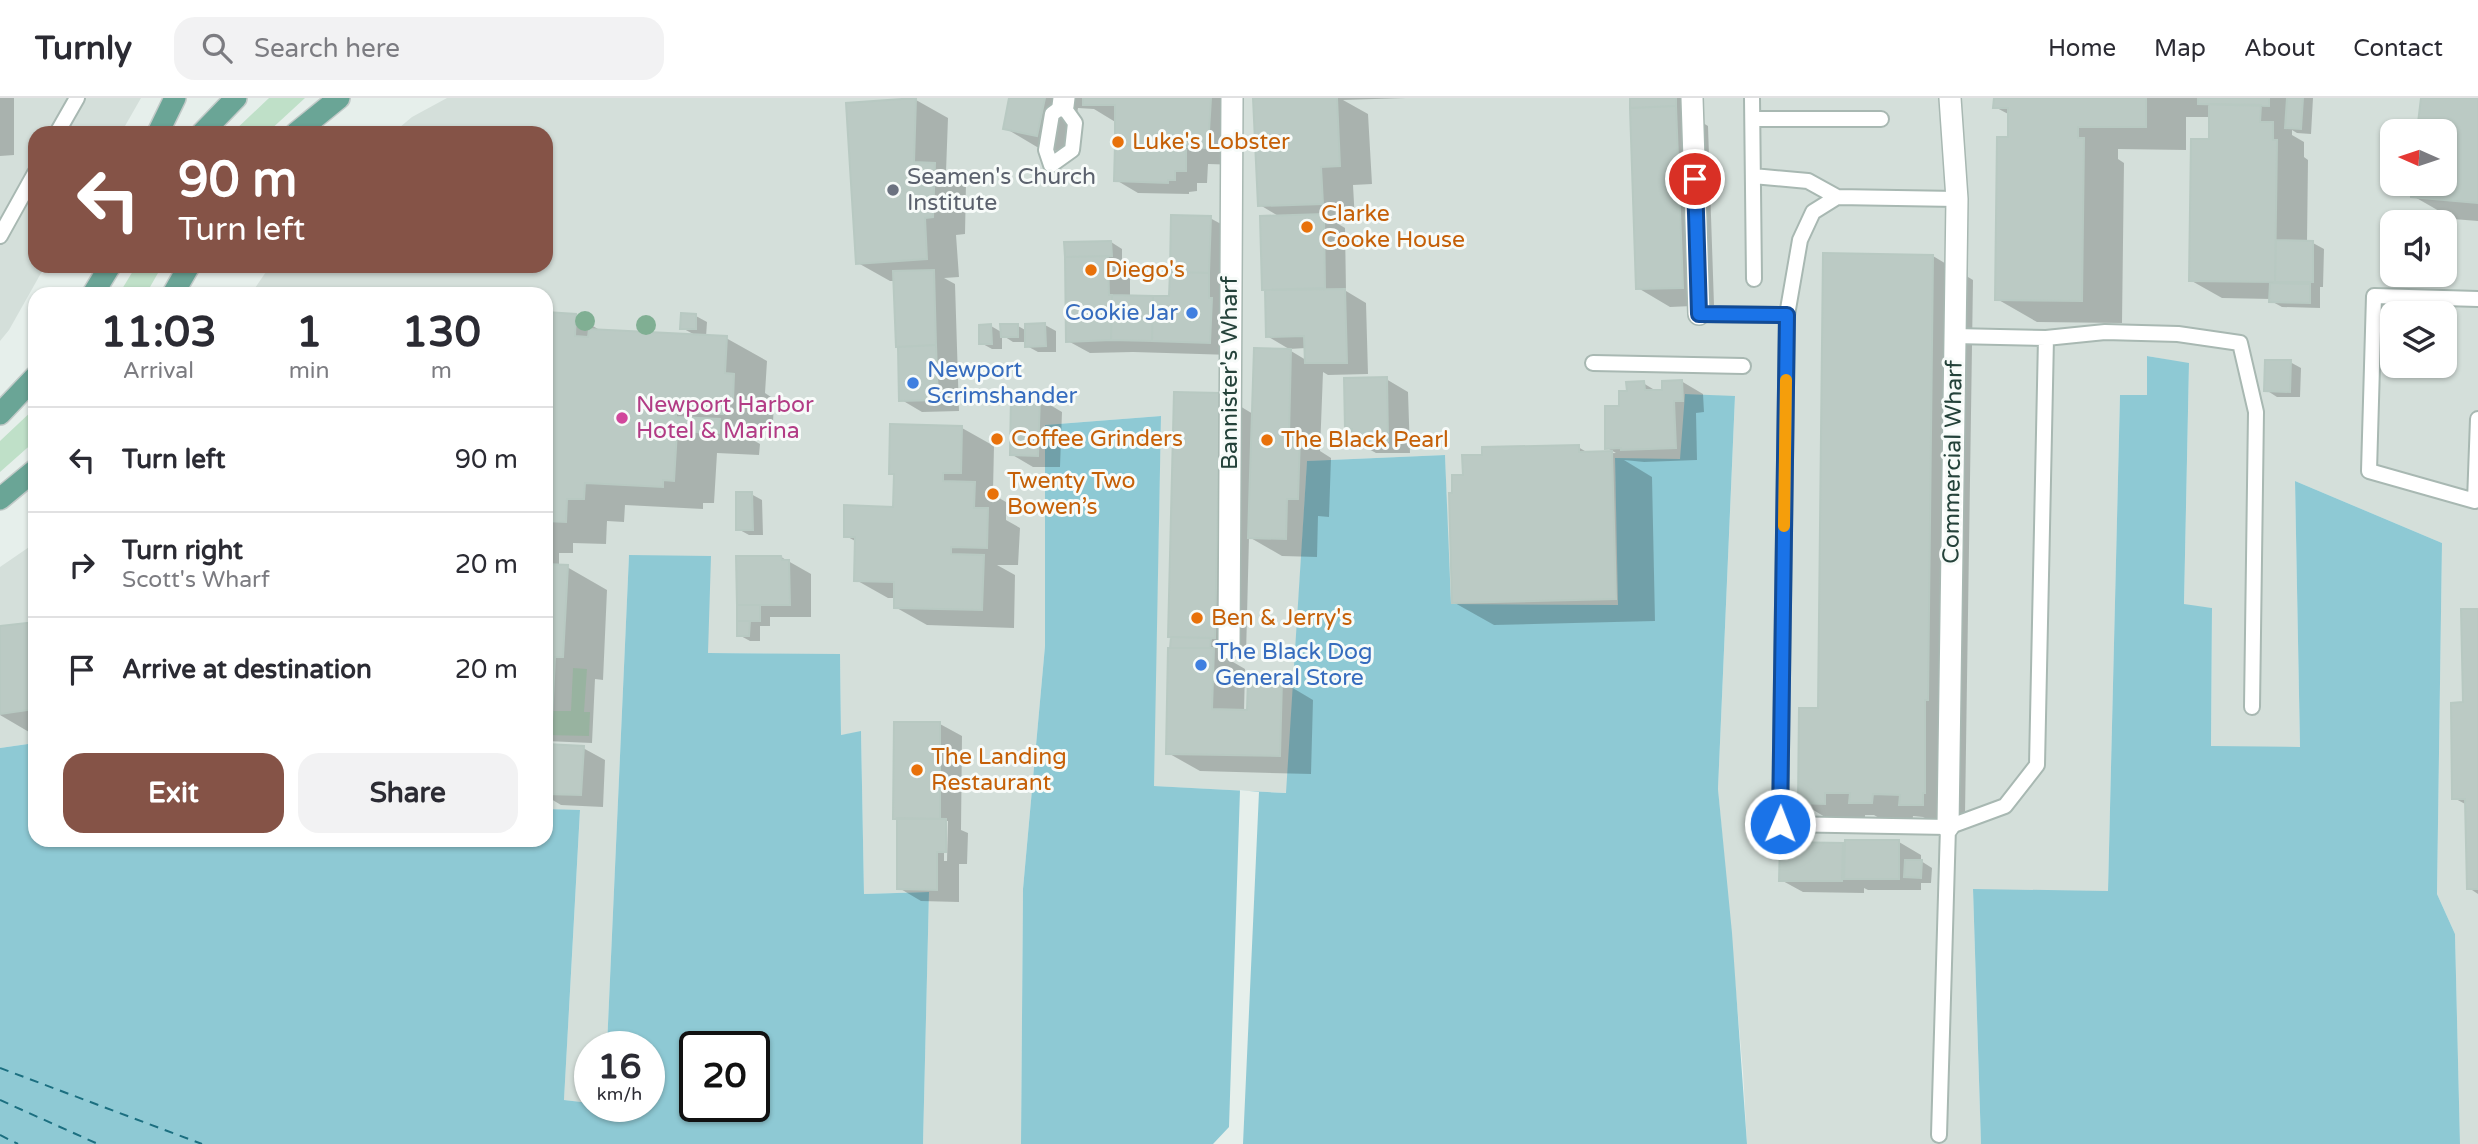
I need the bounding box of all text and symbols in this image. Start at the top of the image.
search box [174,17,664,80]
text: Turnly [35,29,132,68]
icon: search [198,29,236,67]
text: Search here [254,33,400,64]
text: Home [2048,34,2116,63]
text: Map [2154,34,2206,63]
text: About [2244,34,2315,63]
text: Contact [2353,34,2443,63]
north arrow [2380,119,2457,196]
map controls [2380,119,2457,378]
place label: Luke's Lobster [1132,128,1290,156]
marker: Luke's Lobster [1110,134,1126,150]
pin [1665,149,1725,209]
text: 90 m [178,151,297,210]
icon: left [63,154,154,245]
icon: arrive [1676,160,1714,198]
place label: Seamen's Church Institute [907,163,1096,217]
marker: Seamen's Church Institute [885,182,901,198]
place label: Clarke Cooke House [1321,200,1465,254]
button: sound [2380,210,2457,287]
text: Turn left [178,211,305,249]
marker: Clarke Cooke House [1299,219,1315,235]
place label: Diego's [1105,256,1185,284]
marker: Diego's [1083,262,1099,278]
street label: Bannister's Wharf [1216,276,1244,470]
place label: Cookie Jar [1065,299,1178,327]
button: layers [2380,301,2457,378]
marker: Cookie Jar [1184,305,1200,321]
text: 11:03 [100,307,217,358]
text: 1 [296,307,322,358]
text: 130 [402,307,481,358]
place label: Newport Scrimshander [927,356,1078,410]
text: Arrival [123,357,194,385]
text: min [289,357,330,385]
text: m [431,357,452,385]
street label: Commercial Wharf [1937,360,1969,564]
marker: Newport Scrimshander [905,375,921,391]
place label: Newport Harbor Hotel & Marina [636,391,814,445]
marker: Newport Harbor Hotel & Marina [614,410,630,426]
place label: Coffee Grinders [1011,425,1183,453]
place label: The Black Pearl [1281,426,1449,454]
marker: Coffee Grinders [989,431,1005,447]
marker: The Black Pearl [1259,432,1275,448]
icon: left [63,441,101,479]
text: Turn left [122,444,225,475]
text: 90 m [455,444,518,475]
place label: Twenty Two Bowen’s [1007,467,1136,521]
marker: Twenty Two Bowen’s [985,486,1001,502]
text: Turn right [122,535,243,566]
icon: right [63,546,101,584]
text: 20 m [455,549,518,580]
text: Scott's Wharf [122,566,270,594]
place label: Ben & Jerry's [1211,604,1353,632]
marker: Ben & Jerry's [1189,610,1205,626]
place label: The Black Dog General Store [1215,638,1372,692]
icon: arrive [63,651,101,689]
text: Arrive at destination [122,654,372,685]
text: 20 m [455,654,518,685]
marker: The Black Dog General Store [1193,657,1209,673]
place label: The Landing Restaurant [931,743,1067,797]
button: Exit [63,753,284,833]
button: Share [298,753,518,833]
marker: The Landing Restaurant [909,762,925,778]
position arrow [1743,787,1817,861]
speed limit sign: 20 [679,1031,770,1122]
text: 16 [598,1046,641,1088]
text: km/h [597,1083,642,1105]

